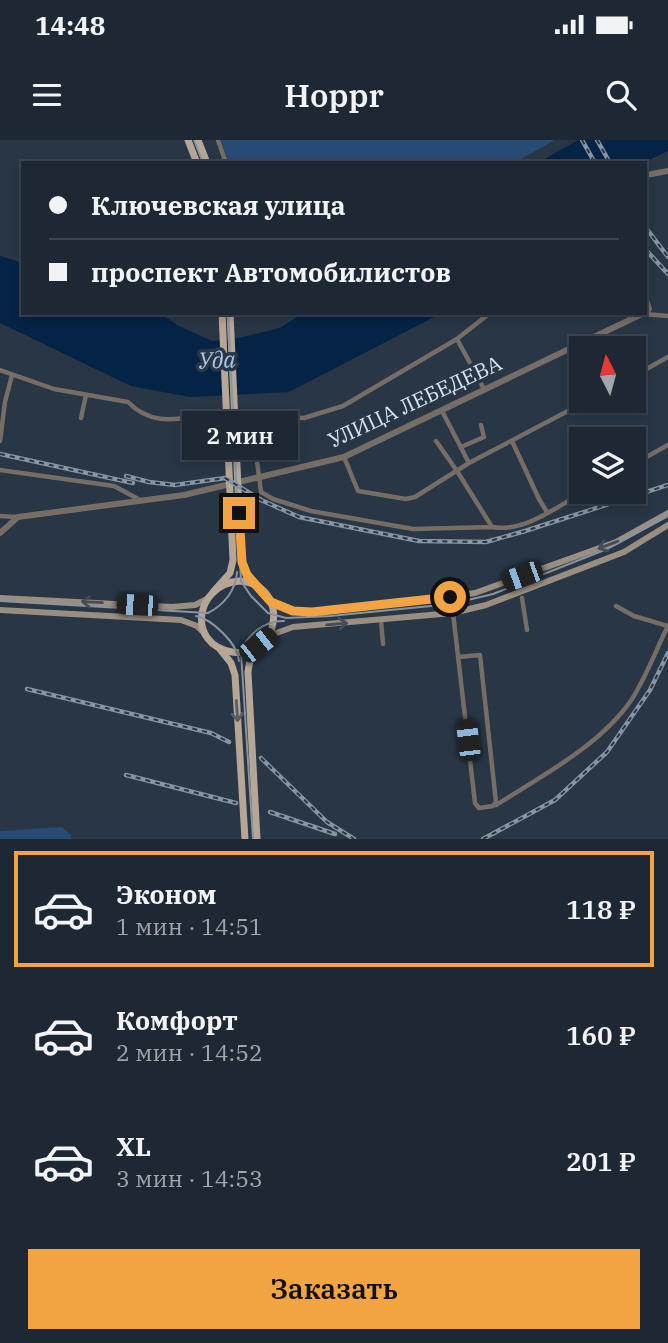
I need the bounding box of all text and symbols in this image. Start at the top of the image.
text: 14:48 [35,8,105,42]
text: Hoppr [284,74,384,116]
icon: menu [28,76,66,114]
icon: search [602,76,640,114]
text: Ключевская улица [91,188,346,222]
text: проспект Автомобилистов [91,255,451,289]
north arrow [569,336,646,413]
map controls [569,336,646,504]
water label: Уда [198,343,237,375]
street label: УЛИЦА ЛЕБЕДЕВА [323,348,507,454]
callout: 2 мин [181,412,297,460]
text: 2 мин [206,420,274,450]
button: layers [569,427,646,504]
route end [223,497,255,529]
one-way arrow [598,539,619,552]
car [499,559,546,593]
route start [434,581,466,613]
car [116,593,159,617]
one-way arrow [81,596,104,609]
one-way arrow [325,617,348,630]
car [235,624,282,666]
one-way arrow [230,699,243,722]
car [456,718,481,762]
text: Эконом [116,877,217,911]
icon: car [32,878,95,941]
text: 118 ₽ [566,892,636,926]
text: 1 мин · 14:51 [116,911,263,941]
text: Комфорт [116,1003,238,1037]
icon: car [32,1004,95,1067]
text: 160 ₽ [566,1018,636,1052]
text: 2 мин · 14:52 [116,1037,263,1067]
text: XL [116,1129,151,1163]
icon: car [32,1130,95,1193]
text: 201 ₽ [566,1144,636,1178]
text: 3 мин · 14:53 [116,1163,263,1193]
button: Заказать [28,1249,640,1329]

